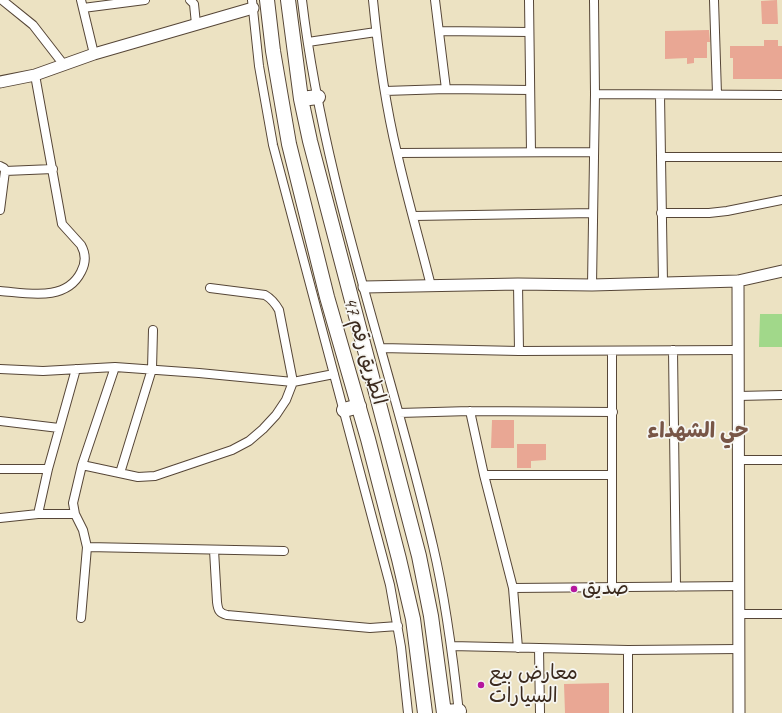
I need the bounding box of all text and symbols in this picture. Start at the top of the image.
street label: الطريق رقم 47 [337,294,391,408]
district label: حي الشهداء [648,418,748,444]
place label: صديق [582,577,629,601]
marker: صديق [569,584,579,594]
place label: معارض بيع السيارات [489,662,578,709]
marker: معارض بيع السيارات [476,680,486,690]

